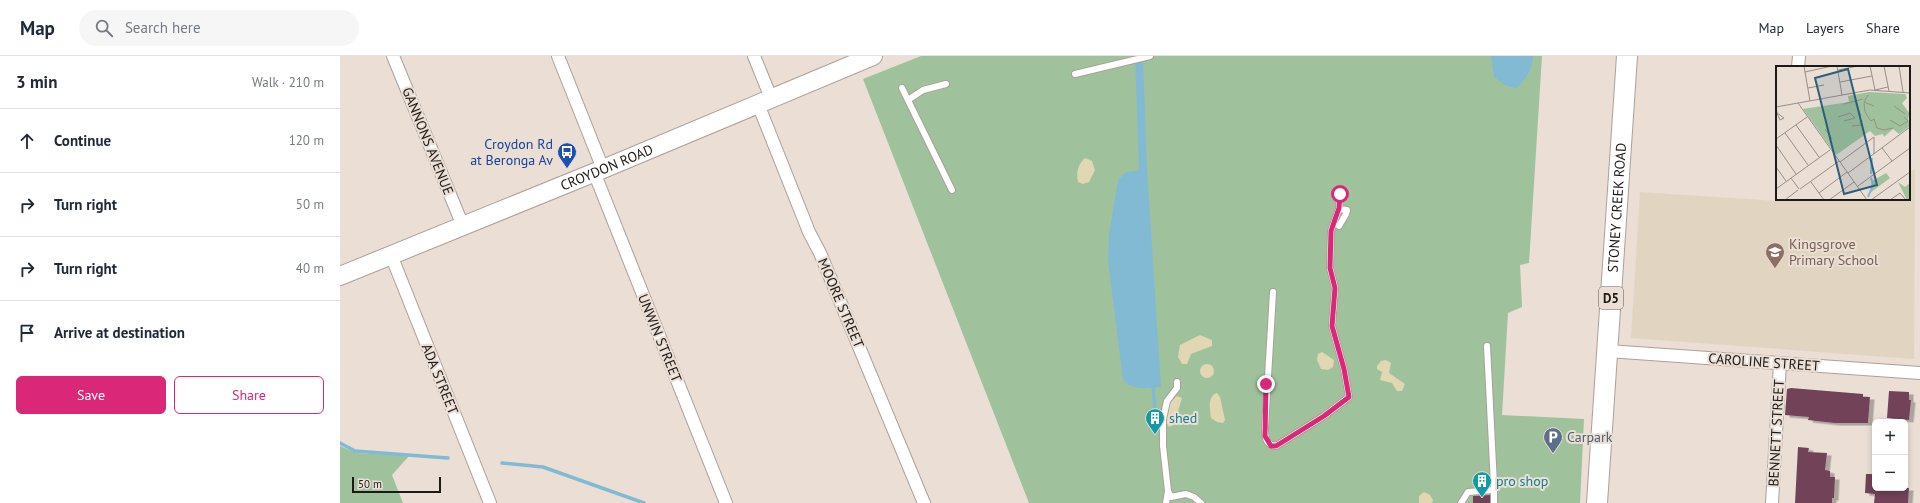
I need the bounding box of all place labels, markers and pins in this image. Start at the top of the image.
place label: Croydon Rd at Beronga Av [470,135,553,169]
bus stop icon: Croydon Rd at Beronga Av [556,141,578,169]
place label: Kingsgrove Primary School [1789,235,1878,269]
school or university icon: Kingsgrove Primary School [1764,241,1786,269]
building icon: shed [1144,407,1166,435]
place label: shed [1169,409,1197,427]
parking icon: Carpark [1542,426,1564,454]
place label: Carpark [1567,428,1613,446]
building icon: pro shop [1471,470,1493,498]
place label: pro shop [1496,472,1548,490]

